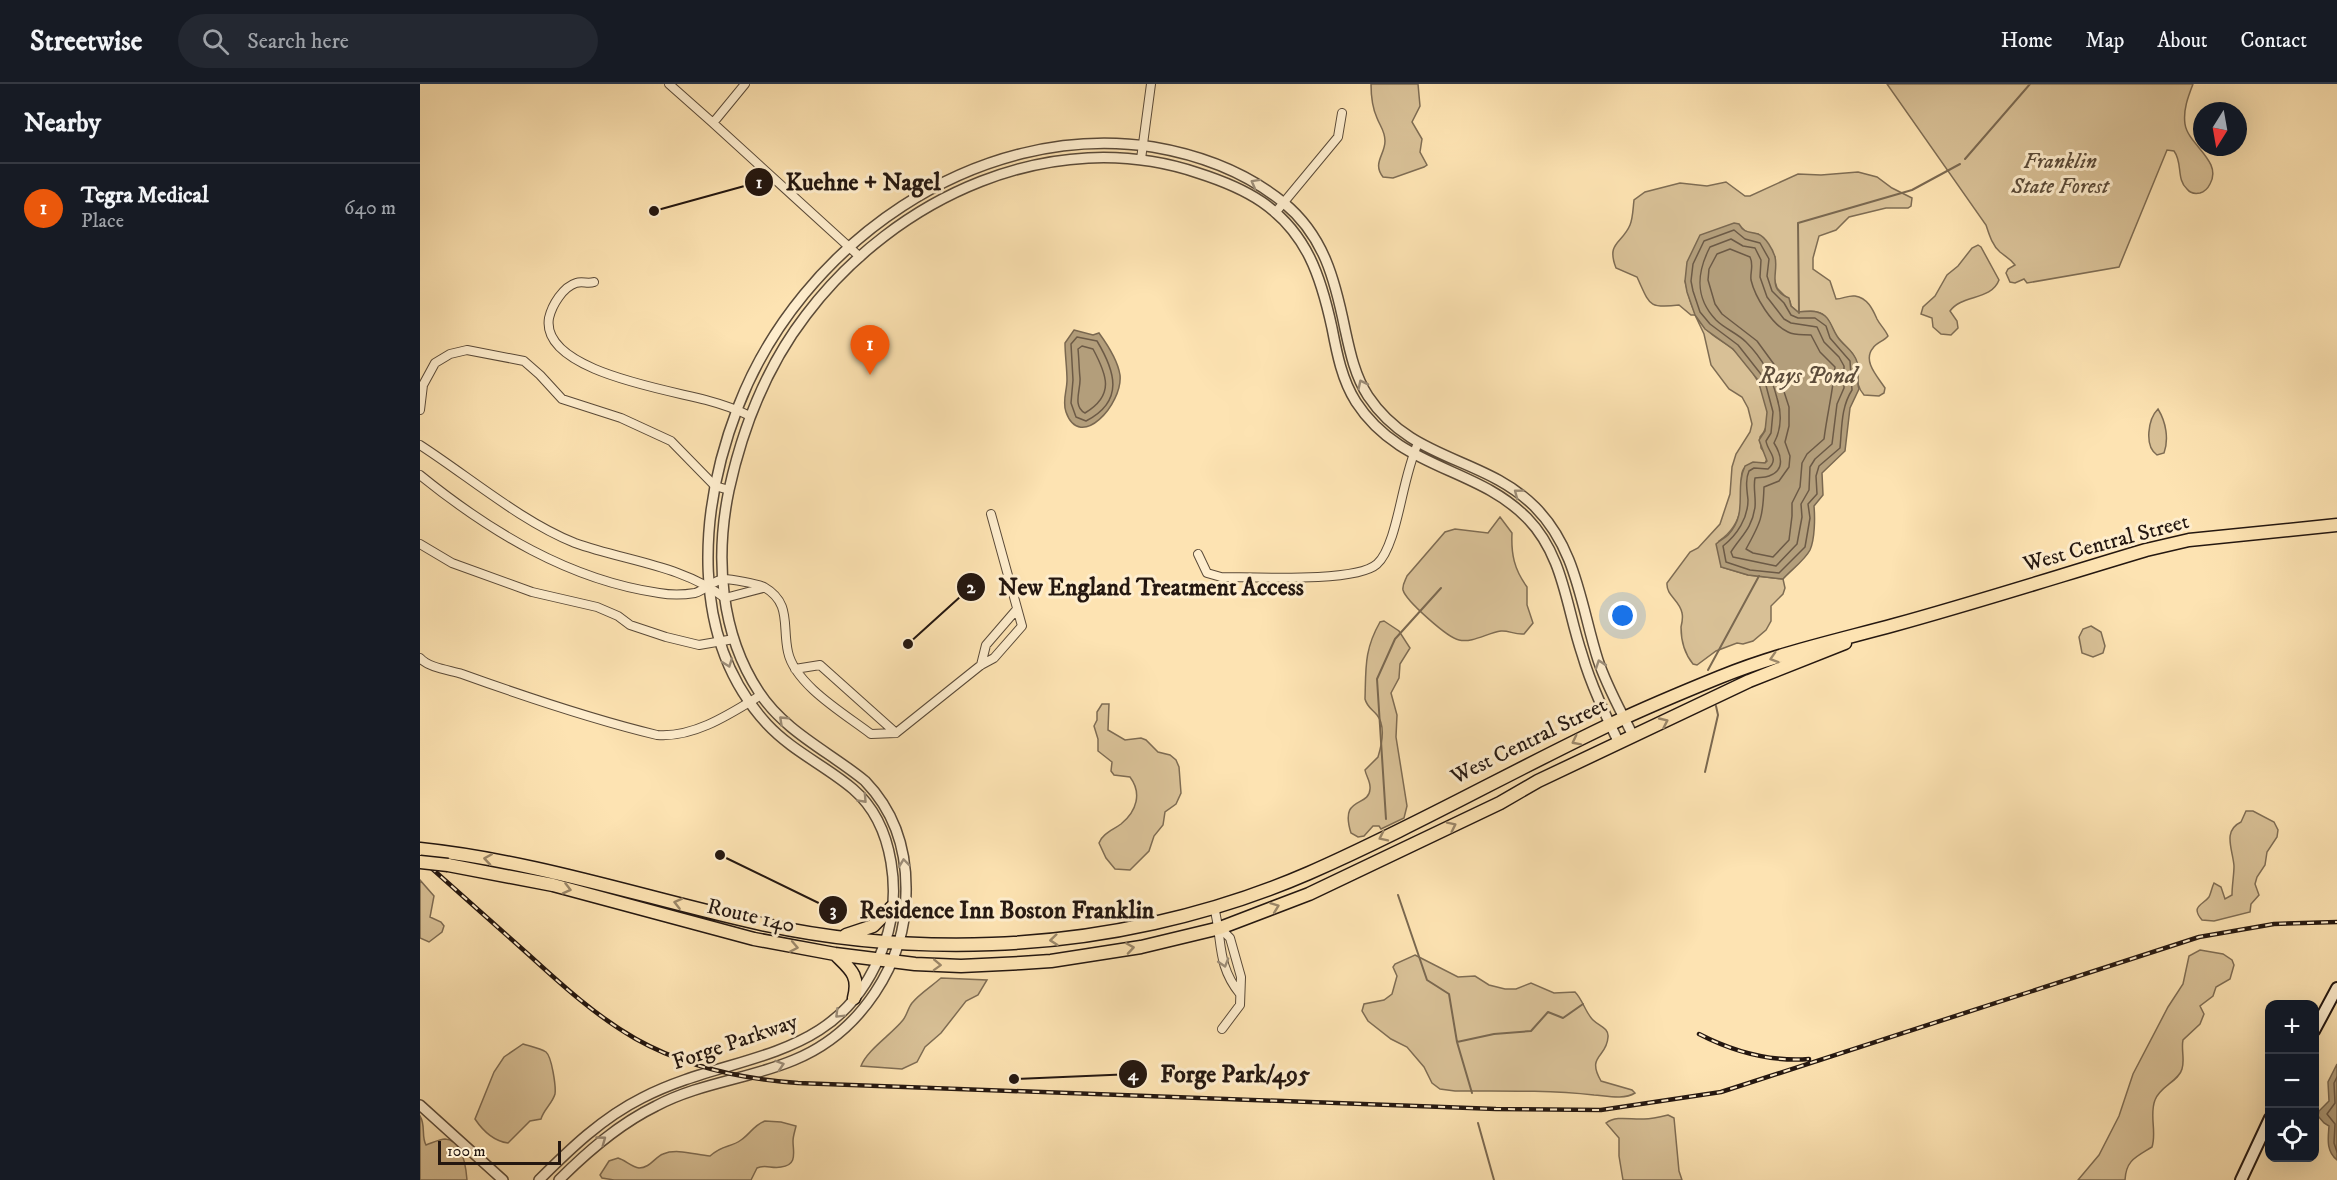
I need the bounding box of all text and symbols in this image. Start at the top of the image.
search box [178,14,598,68]
text: Streetwise [30,24,142,59]
icon: search [199,25,232,58]
text: Search here [247,28,349,55]
text: Home [2001,28,2053,54]
text: Map [2086,28,2124,54]
text: About [2157,28,2208,54]
text: Contact [2241,28,2307,54]
north arrow [2193,102,2247,156]
text: Nearby [24,107,101,140]
park label: Franklin State Forest [2010,148,2110,200]
callout: Kuehne + Nagel [744,161,953,203]
text: Kuehne + Nagel [785,168,941,198]
text: 1 [756,172,763,194]
one-way arrow [1250,179,1261,190]
text: Tegra Medical [81,182,209,209]
text: 1 [40,196,47,221]
text: 640 m [344,196,396,221]
text: Place [81,209,124,234]
pin: 1 [850,326,890,375]
water label: Rays Pond [1759,361,1860,391]
one-way arrow [1358,379,1370,390]
one-way arrow [1514,489,1525,500]
street label: West Central Street [2019,508,2192,578]
callout: New England Treatment Access [956,566,1316,608]
text: New England Treatment Access [998,573,1304,603]
text: 2 [967,577,977,599]
your location [1608,601,1637,630]
one-way arrow [1769,650,1780,663]
one-way arrow [721,657,733,668]
one-way arrow [1594,659,1607,670]
street label: West Central Street [1446,692,1611,791]
one-way arrow [780,716,790,727]
one-way arrow [1658,717,1669,729]
one-way arrow [1572,734,1583,745]
one-way arrow [856,792,867,803]
one-way arrow [1445,822,1456,834]
one-way arrow [1379,830,1390,842]
one-way arrow [483,853,493,866]
one-way arrow [899,858,911,868]
one-way arrow [562,882,572,895]
callout: Residence Inn Boston Franklin [818,889,1166,931]
street label: Route 140 [704,893,798,939]
text: Residence Inn Boston Franklin [860,896,1155,926]
one-way arrow [673,897,683,910]
text: 3 [830,900,837,922]
one-way arrow [1269,902,1279,915]
one-way arrow [1050,933,1059,945]
one-way arrow [789,940,799,953]
one-way arrow [1126,943,1135,955]
one-way arrow [1217,957,1229,968]
one-way arrow [932,959,941,972]
map controls [2265,1000,2319,1162]
button: + [2265,1000,2319,1054]
one-way arrow [836,1006,847,1017]
street label: Forge Parkway [669,1008,802,1076]
callout: Forge Park/495 [1118,1053,1321,1095]
button: − [2265,1054,2319,1108]
one-way arrow [774,1060,785,1072]
text: Forge Park/495 [1160,1060,1310,1090]
text: 4 [1127,1064,1139,1086]
button: locate [2265,1108,2319,1162]
one-way arrow [595,1136,606,1147]
scale bar [438,1138,561,1166]
text: 100 m [447,1141,486,1161]

